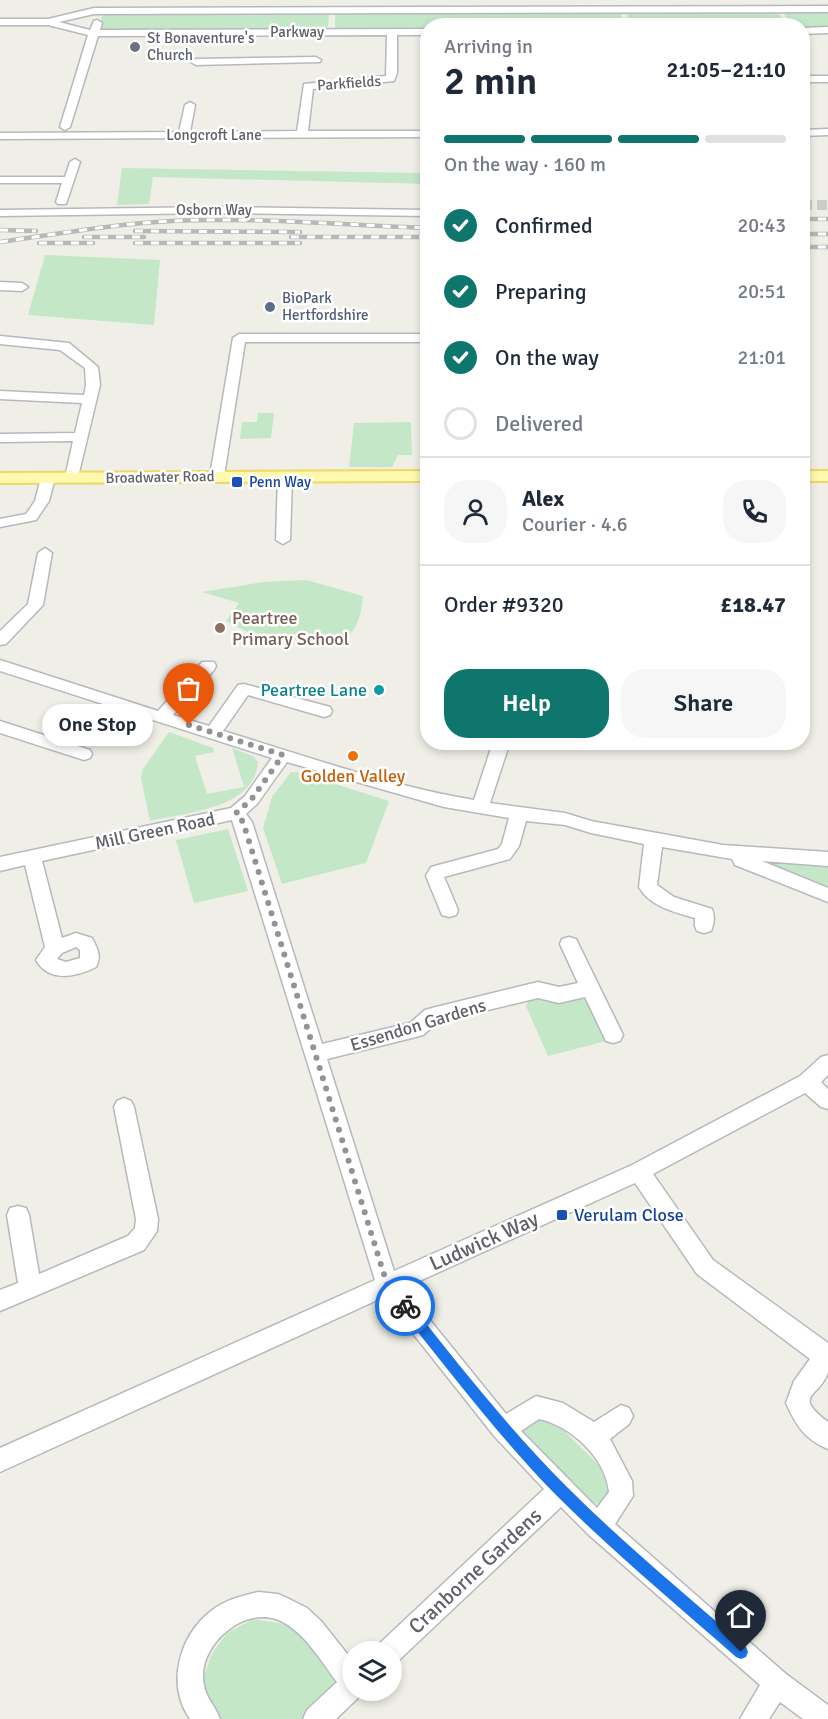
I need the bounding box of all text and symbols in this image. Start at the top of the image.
street label: Parkway [270,23,324,41]
place label: St Bonaventure's Church [147,29,255,64]
text: Arriving in [444,34,533,59]
marker: St Bonaventure's Church [128,40,142,54]
text: 21:05–21:10 [667,56,786,83]
text: 2 min [444,57,537,105]
street label: Parkfields [317,72,382,94]
street label: Longcroft Lane [166,126,262,144]
text: On the way · 160 m [444,152,606,177]
street label: Osborn Way [176,201,252,219]
icon: check [444,209,477,242]
text: Confirmed [495,212,593,239]
text: 20:43 [737,213,786,238]
icon: check [444,275,477,308]
text: Preparing [495,278,587,305]
text: 20:51 [737,279,786,304]
place label: BioPark Hertfordshire [282,289,369,324]
marker: BioPark Hertfordshire [263,300,277,314]
icon: check [444,341,477,374]
text: On the way [495,344,599,371]
text: 21:01 [737,345,786,370]
text: Delivered [495,410,583,437]
street label: Broadwater Road [105,467,215,487]
place label: Penn Way [249,473,311,491]
marker: Penn Way [230,475,244,489]
button: person [444,480,507,543]
button: phone [723,480,786,543]
text: Alex [522,485,564,512]
text: Courier · 4.6 [522,512,628,537]
text: Order #9320 [444,591,564,618]
text: £18.47 [720,591,786,618]
place label: Peartree Primary School [232,607,349,650]
marker: Peartree Primary School [213,621,227,635]
pin [163,663,214,725]
button: Help [444,669,609,738]
button: Share [621,669,786,738]
icon: bag [172,672,205,705]
place label: Peartree Lane [260,679,367,701]
marker: Peartree Lane [372,683,386,697]
callout: One Stop [42,704,153,746]
text: One Stop [59,712,136,737]
marker: Golden Valley [346,749,360,763]
place label: Golden Valley [301,765,406,787]
street label: Mill Green Road [93,808,217,854]
street label: Essendon Gardens [347,994,489,1056]
place label: Verulam Close [574,1204,684,1226]
street label: Ludwick Way [425,1205,543,1277]
marker: Verulam Close [555,1208,569,1222]
courier [375,1276,435,1336]
icon: bike [389,1290,422,1323]
street label: Cranborne Gardens [403,1503,547,1639]
pin [715,1590,766,1652]
icon: home [724,1599,757,1632]
map controls [342,1641,402,1701]
button: layers [342,1641,402,1701]

